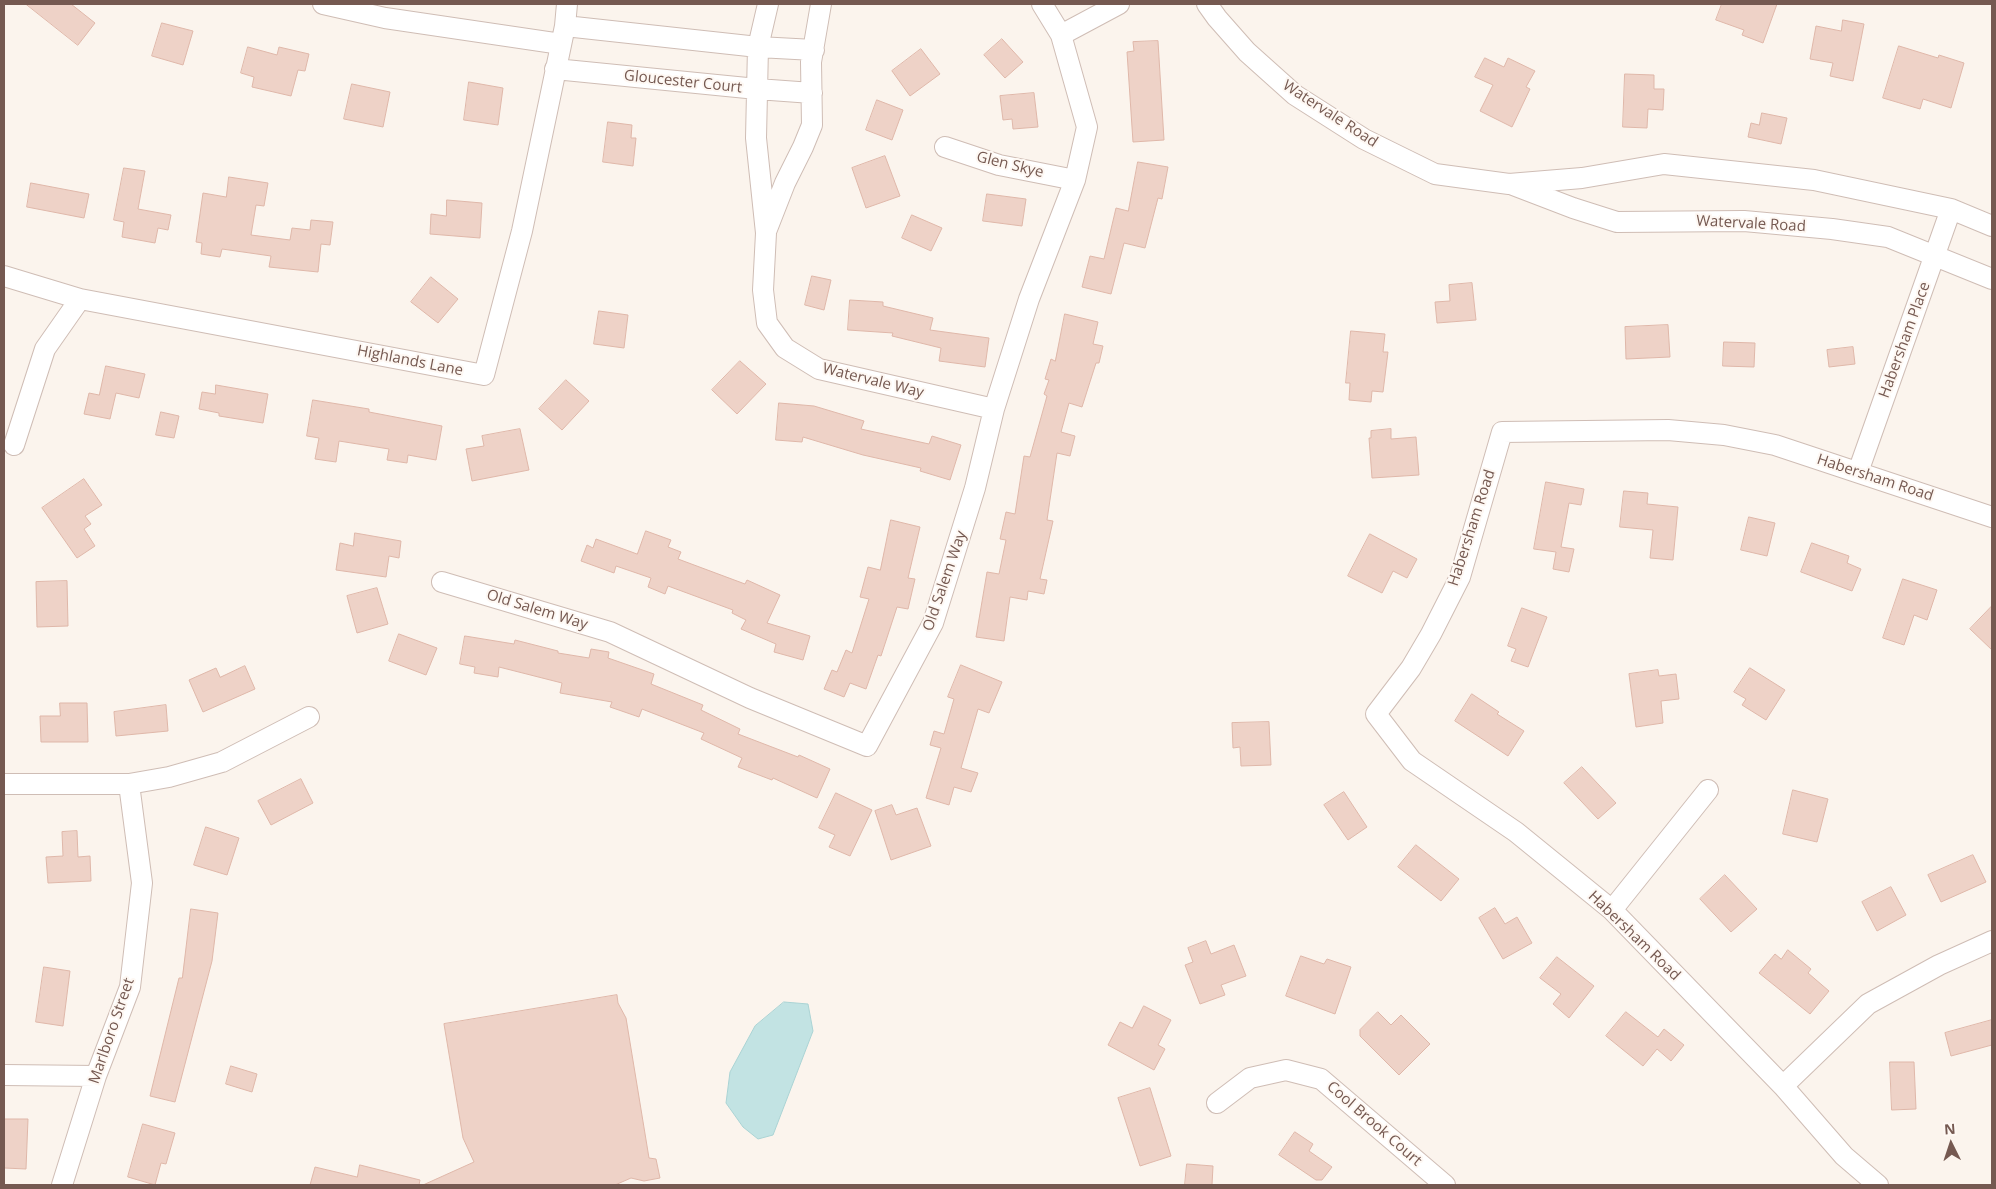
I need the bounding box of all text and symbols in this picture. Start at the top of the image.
street label: Gloucester Court [623,67,743,97]
street label: Watervale Road [1279,77,1381,151]
street label: Glen Skye [975,148,1045,182]
street label: Watervale Road [1696,212,1806,236]
street label: Habersham Place [1876,279,1934,401]
street label: Highlands Lane [356,342,464,380]
street label: Watervale Way [821,360,925,402]
street label: Habersham Road [1814,451,1936,505]
street label: Habersham Road [1445,467,1499,589]
street label: Old Salem Way [919,529,971,633]
street label: Old Salem Way [484,586,590,634]
street label: Habersham Road [1584,887,1684,985]
street label: Marlboro Street [85,976,139,1086]
street label: Cool Brook Court [1323,1078,1425,1170]
north arrow [1926,1119,1976,1169]
text: N [1944,1119,1956,1138]

